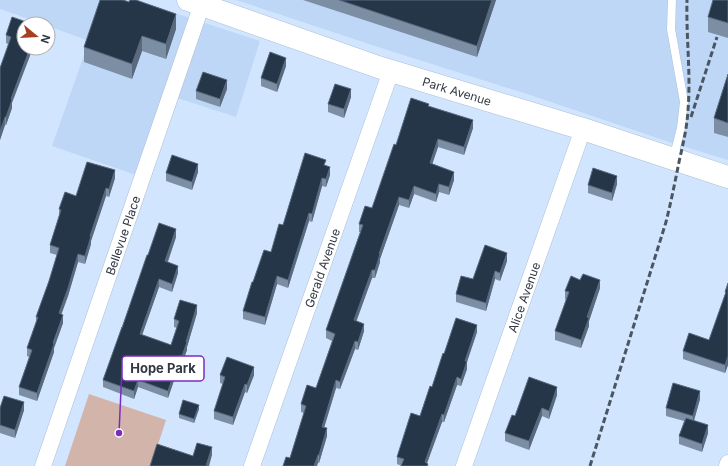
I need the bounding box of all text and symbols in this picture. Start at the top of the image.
north arrow [16,16,56,56]
text: N [38,33,53,45]
street label: Park Avenue [421,73,493,108]
street label: Bellevue Place [102,194,143,277]
street label: Gerald Avenue [301,226,343,310]
street label: Alice Avenue [504,260,543,334]
callout: Hope Park [122,356,204,381]
text: Hope Park [130,360,196,376]

